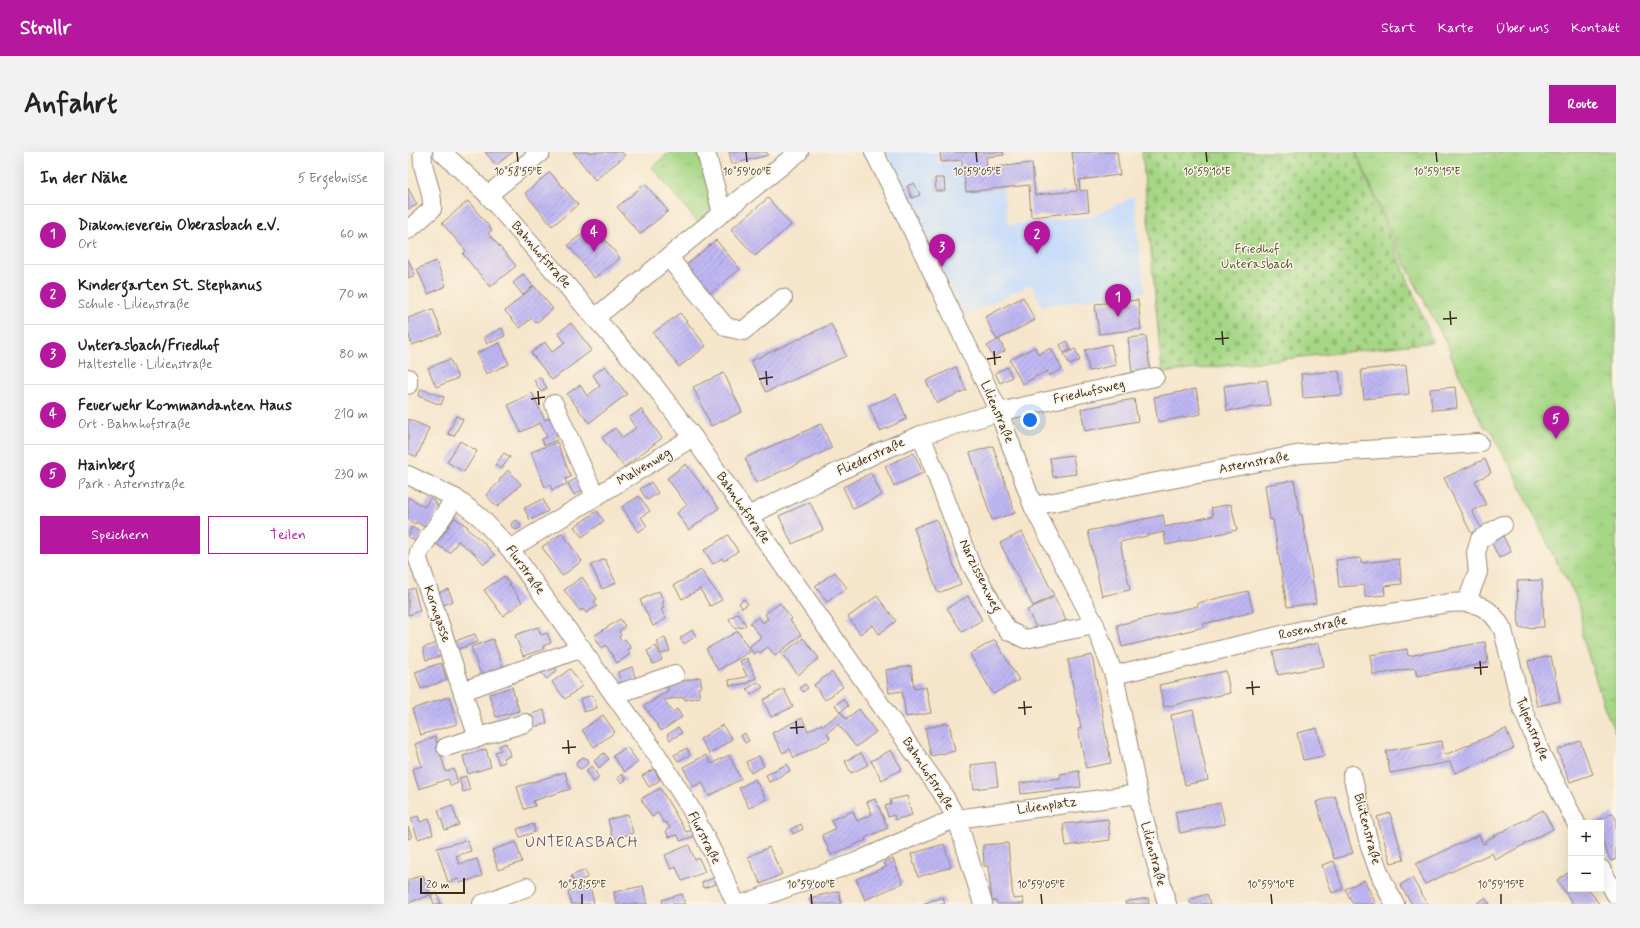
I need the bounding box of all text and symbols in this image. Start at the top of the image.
text: Strollr [20,16,71,41]
text: Start [1381,19,1416,37]
text: Karte [1438,19,1473,37]
text: Über uns [1495,19,1549,37]
text: Kontakt [1571,19,1620,37]
button: Route [1549,85,1616,123]
text: Anfahrt [24,86,117,123]
text: 10°58'55"E [494,165,542,179]
text: 10°59'00"E [723,165,771,179]
text: 10°59'05"E [953,165,1001,179]
text: 10°59'10"E [1183,165,1231,179]
text: 10°59'15"E [1414,165,1461,179]
text: In der Nähe [40,167,128,189]
text: 5 Ergebnisse [298,170,368,187]
text: Diakonieverein Oberasbach e.V. [78,216,280,236]
street label: Bahnhofstraße [507,218,575,292]
pin: 4 [581,219,607,252]
pin: 2 [1024,221,1050,254]
text: 1 [50,226,56,243]
text: 60 m [340,226,368,243]
pin: 3 [929,234,955,267]
text: Ort [78,236,97,253]
park label: Friedhof Unterasbach [1221,241,1293,273]
text: Kindergarten St. Stephanus [78,276,262,296]
pin: 1 [1105,284,1131,317]
text: 2 [50,286,56,303]
text: 70 m [339,286,368,303]
text: Schule · Lilienstraße [78,296,190,313]
text: Unterasbach/Friedhof [78,336,219,356]
text: 3 [50,346,56,363]
text: 80 m [339,346,368,363]
text: Haltestelle · Lilienstraße [78,356,213,373]
street label: Friedhofsweg [1052,376,1126,408]
street label: Lilienstraße [976,378,1018,446]
text: Feuerwehr Kommandanten Haus [78,396,292,416]
text: 4 [49,406,57,423]
text: 210 m [334,406,368,423]
pin: 5 [1543,406,1569,439]
your location [1020,410,1040,430]
text: Ort · Bahnhofstraße [78,416,191,433]
street label: Fliederstraße [834,434,908,480]
street label: Malvenweg [614,444,675,491]
street label: Asternstraße [1218,448,1290,478]
text: Hainberg [78,456,135,476]
text: 5 [49,466,57,483]
text: 230 m [334,466,368,483]
street label: Bahnhofstraße [712,469,774,547]
text: Park · Asternstraße [78,476,185,493]
button: Speichern [40,516,200,554]
button: Teilen [208,516,368,554]
street label: Narzissenweg [953,536,1005,616]
street label: Flurstraße [501,542,549,598]
street label: Korngasse [419,583,455,645]
street label: Rosenstraße [1277,612,1349,644]
street label: Tulpenstraße [1512,695,1552,763]
street label: Bahnhofstraße [898,734,958,814]
street label: Blütenstraße [1349,792,1385,866]
street label: Lilienplatz [1016,793,1078,819]
street label: Flurstraße [683,809,725,867]
street label: Lilienstraße [1136,820,1170,888]
map controls [1568,820,1604,892]
button: + [1568,820,1604,856]
district label: UNTERASBACH [525,833,639,853]
button: − [1568,856,1604,892]
scale bar [420,876,465,895]
text: 20 m [426,878,449,892]
text: 10°58'55"E [558,878,606,892]
text: 10°59'00"E [787,878,835,892]
text: 10°59'05"E [1017,878,1065,892]
text: 10°59'10"E [1247,878,1295,892]
text: 10°59'15"E [1478,878,1525,892]

